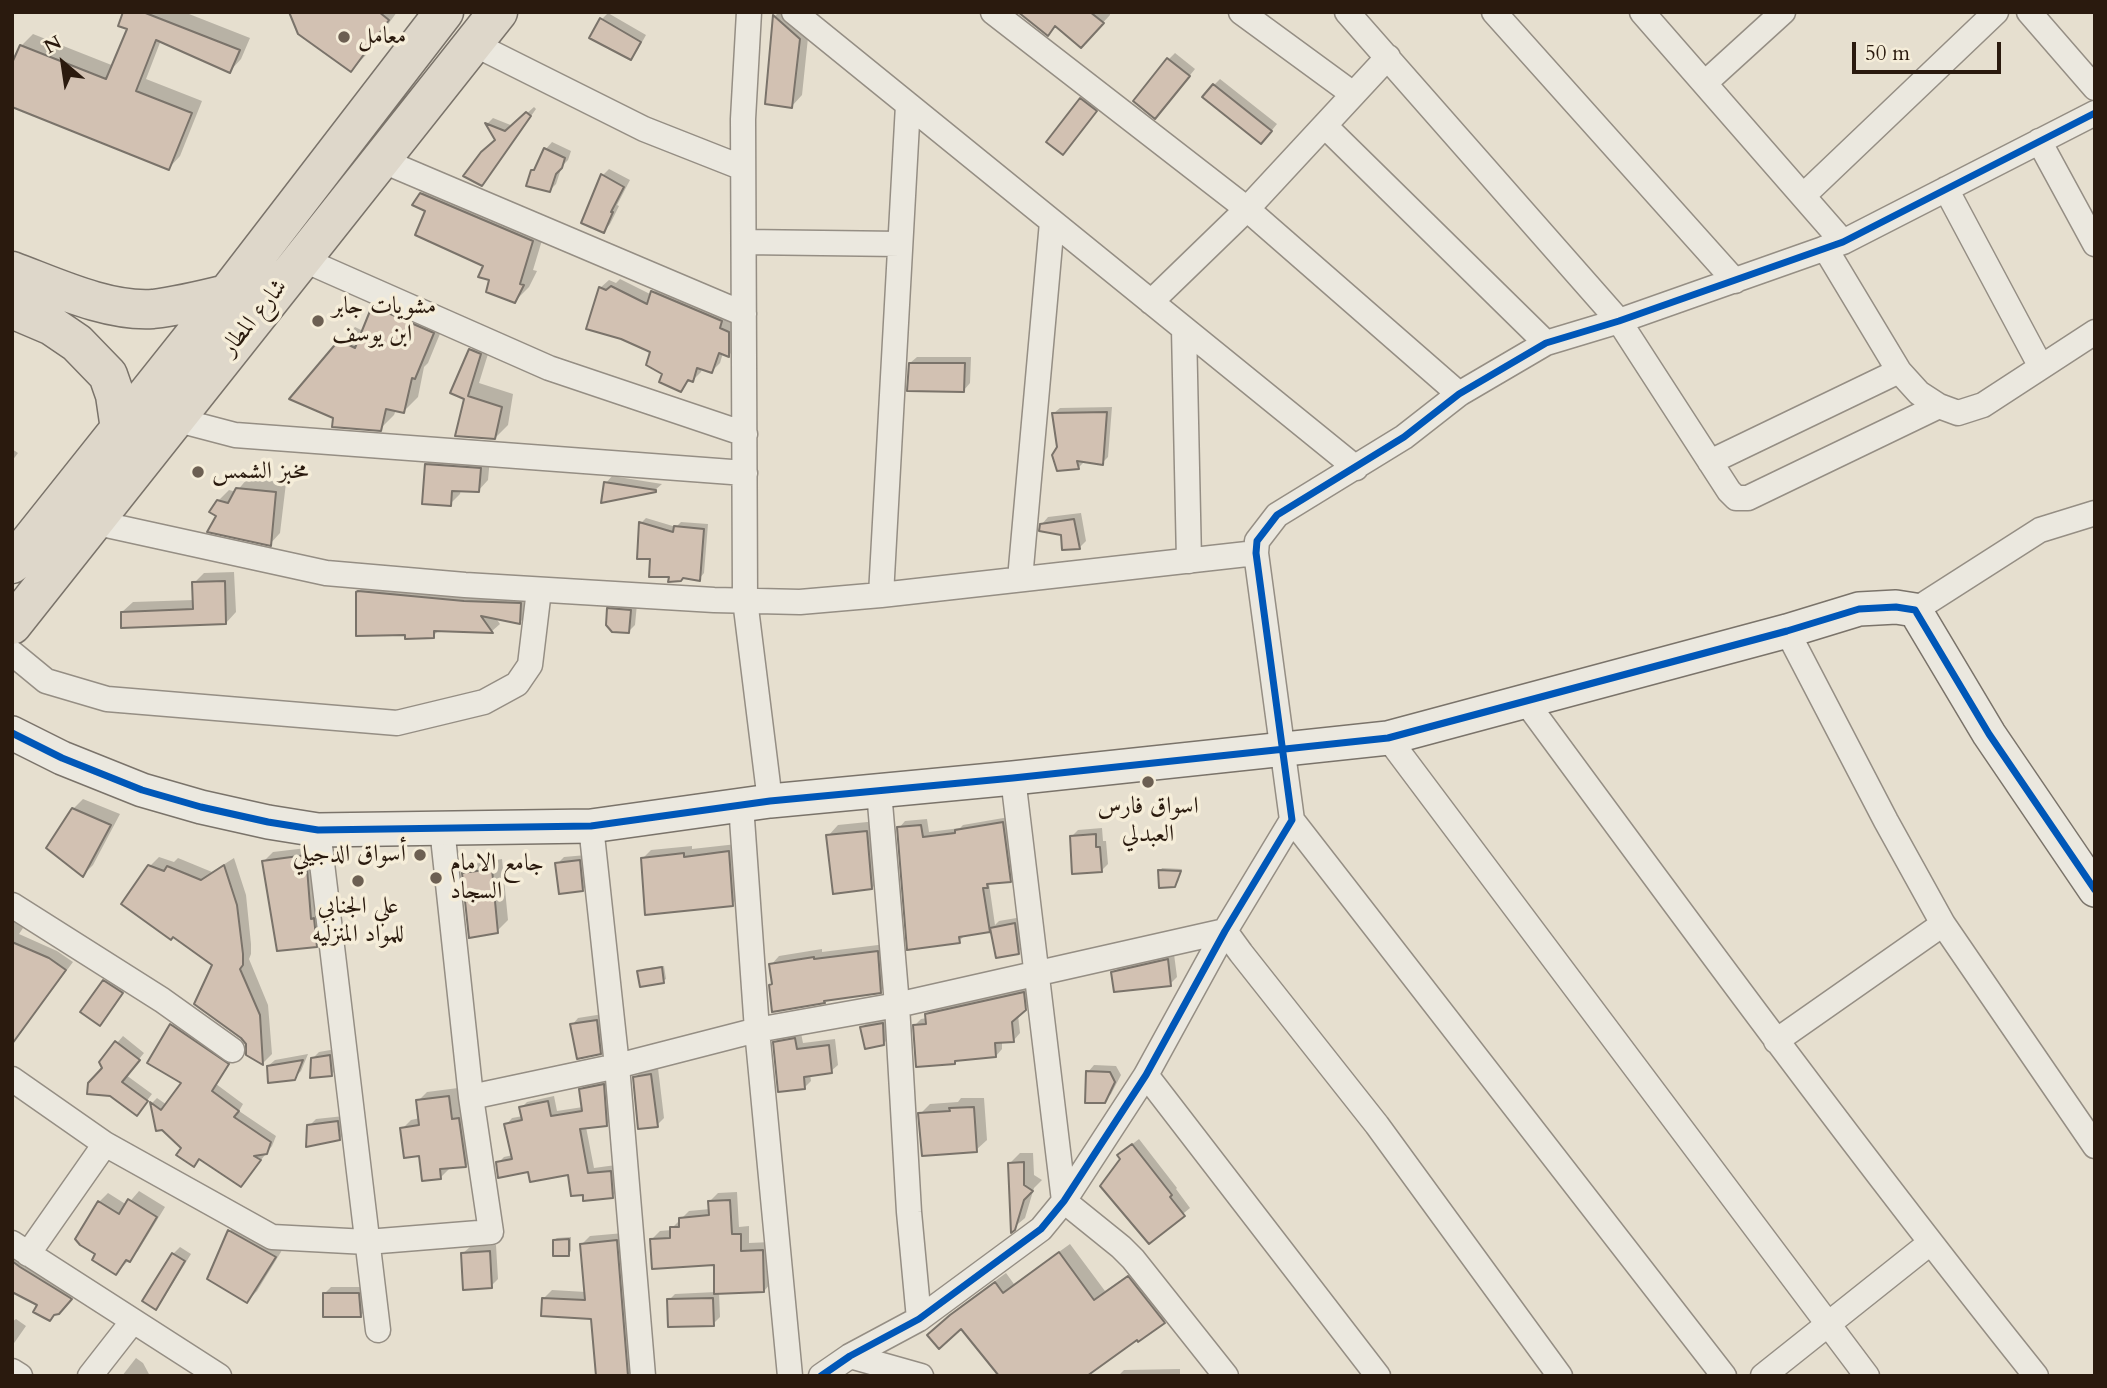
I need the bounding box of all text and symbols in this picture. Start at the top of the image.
place label: معامل [358,23,406,51]
north arrow [28,28,98,98]
scale bar [1855,28,2004,72]
text: N [39,29,66,60]
marker: معامل [336,29,352,45]
text: 50 m [1865,39,1910,68]
street label: شارع المطار [215,274,295,362]
place label: مشويات جابر ابن يوسف [332,293,436,349]
marker: مشويات جابر ابن يوسف [310,313,326,329]
place label: مخبز الشمس [212,458,308,486]
marker: مخبز الشمس [190,464,206,480]
marker: اسواق فارس العبدلي [1140,774,1156,790]
place label: اسواق فارس العبدلي [1097,793,1199,849]
place label: أسواق الدجيلي [293,841,406,869]
marker: أسواق الدجيلي [412,847,428,863]
place label: جامع الامام السجاد [450,850,544,906]
marker: جامع الامام السجاد [428,870,444,886]
marker: علي الجنابي للمواد المنزليه [350,873,366,889]
place label: علي الجنابي للمواد المنزليه [312,893,404,949]

